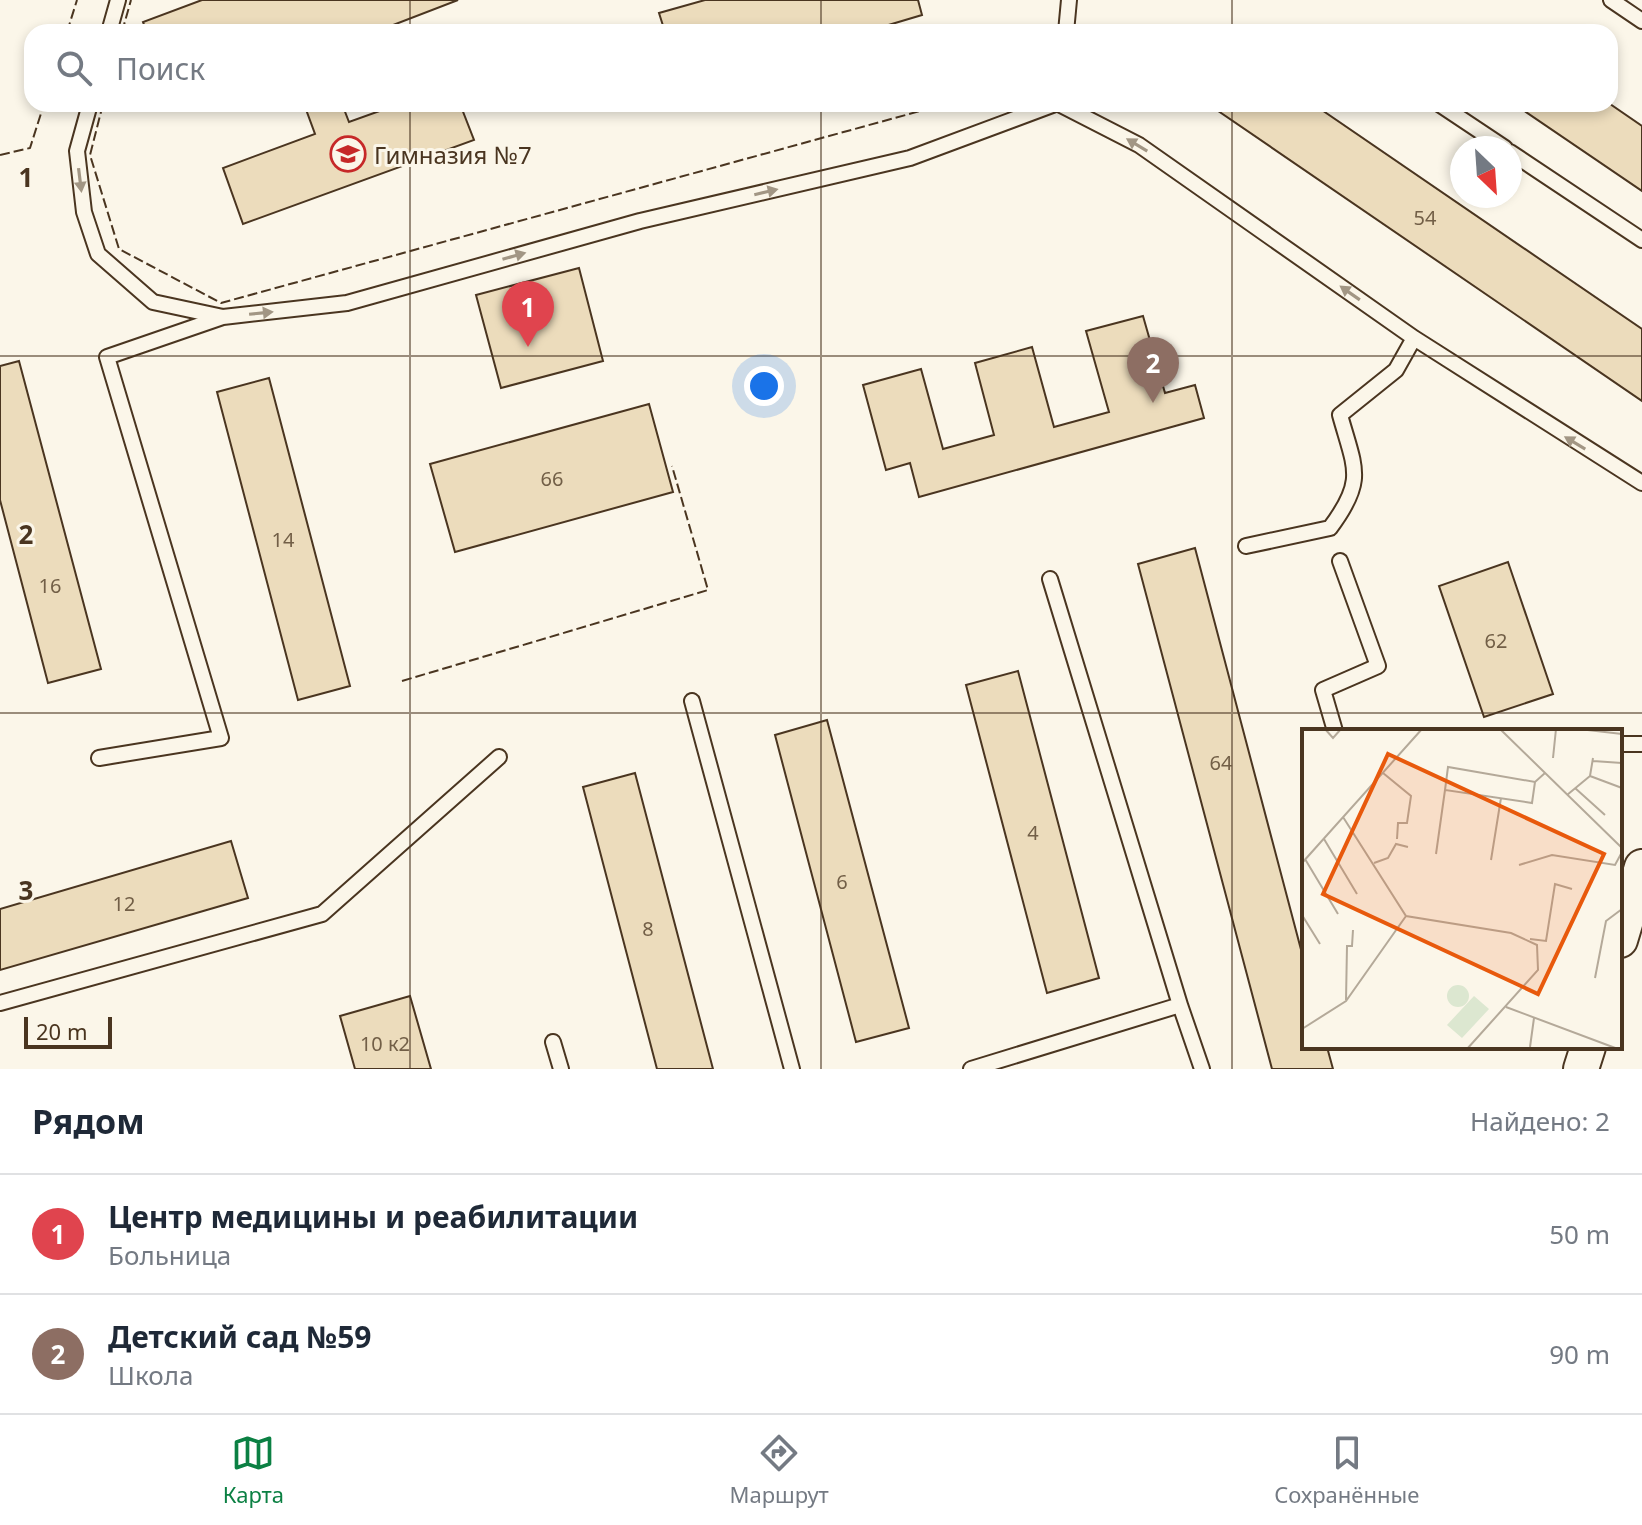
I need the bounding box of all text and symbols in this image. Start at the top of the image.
search box [24,24,1618,112]
icon: search [52,46,96,90]
text: Поиск [116,48,205,89]
school or university icon: Гимназия №7 [329,135,367,173]
north arrow [1450,136,1522,208]
place label: Гимназия №7 [374,138,532,171]
one-way arrow [1126,138,1148,152]
text: 1 [19,159,33,195]
one-way arrow [74,168,87,193]
one-way arrow [754,185,779,197]
house number: 54 [1414,204,1437,231]
one-way arrow [502,250,527,262]
pin: 1 [502,281,554,347]
one-way arrow [1340,286,1361,301]
one-way arrow [249,306,274,319]
pin: 2 [1127,337,1179,403]
your location [744,366,784,406]
one-way arrow [1564,436,1586,450]
house number: 66 [541,465,563,492]
text: 2 [19,516,34,552]
house number: 14 [272,526,295,553]
house number: 16 [39,572,61,599]
house number: 62 [1485,627,1507,654]
inset map [1302,729,1622,1049]
house number: 64 [1210,749,1233,776]
house number: 4 [1027,819,1039,846]
house number: 6 [836,868,848,895]
text: 3 [19,872,33,908]
house number: 12 [113,890,135,917]
house number: 8 [642,915,654,942]
scale bar [24,1013,112,1049]
text: 20 m [36,1016,87,1046]
house number: 10 к2 [360,1030,410,1057]
text: Рядом [32,1098,145,1144]
text: Найдено: 2 [1470,1103,1610,1139]
text: Центр медицины и реабилитации [108,1196,638,1237]
text: 1 [51,1216,65,1252]
text: 50 m [1549,1216,1610,1252]
text: Больница [108,1237,231,1273]
text: Детский сад №59 [108,1316,371,1357]
text: 2 [51,1336,65,1372]
text: 90 m [1549,1336,1610,1372]
text: Школа [108,1357,193,1393]
tab: Карта [223,1431,284,1509]
tab: Маршрут [729,1431,829,1509]
tab: Сохранённые [1274,1431,1419,1509]

